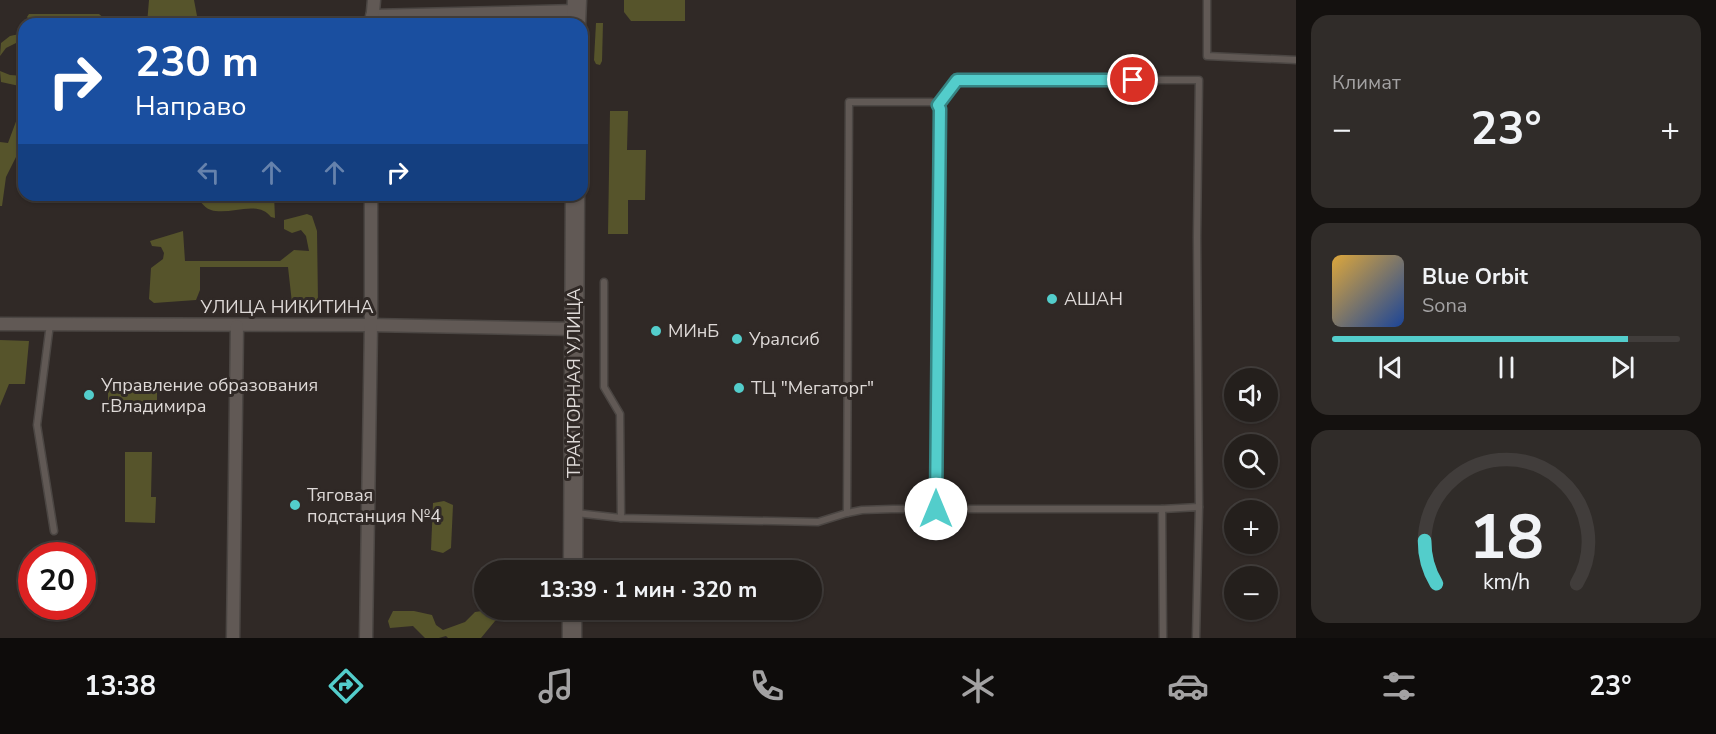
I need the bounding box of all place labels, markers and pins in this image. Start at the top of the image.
pin [1107,54,1158,105]
place label: АШАН [1064,287,1123,311]
marker: АШАН [1045,292,1059,306]
place label: МИнБ [668,319,719,343]
marker: МИнБ [649,324,663,338]
place label: Уралсиб [748,327,820,351]
marker: Уралсиб [730,332,744,346]
place label: Управление образования г.Владимира [100,373,318,418]
place label: ТЦ "Мегаторг" [751,376,874,400]
marker: ТЦ "Мегаторг" [732,381,746,395]
marker: Управление образования г.Владимира [82,388,96,402]
place label: Тяговая подстанция №4 [307,483,441,528]
marker: Тяговая подстанция №4 [288,498,302,512]

